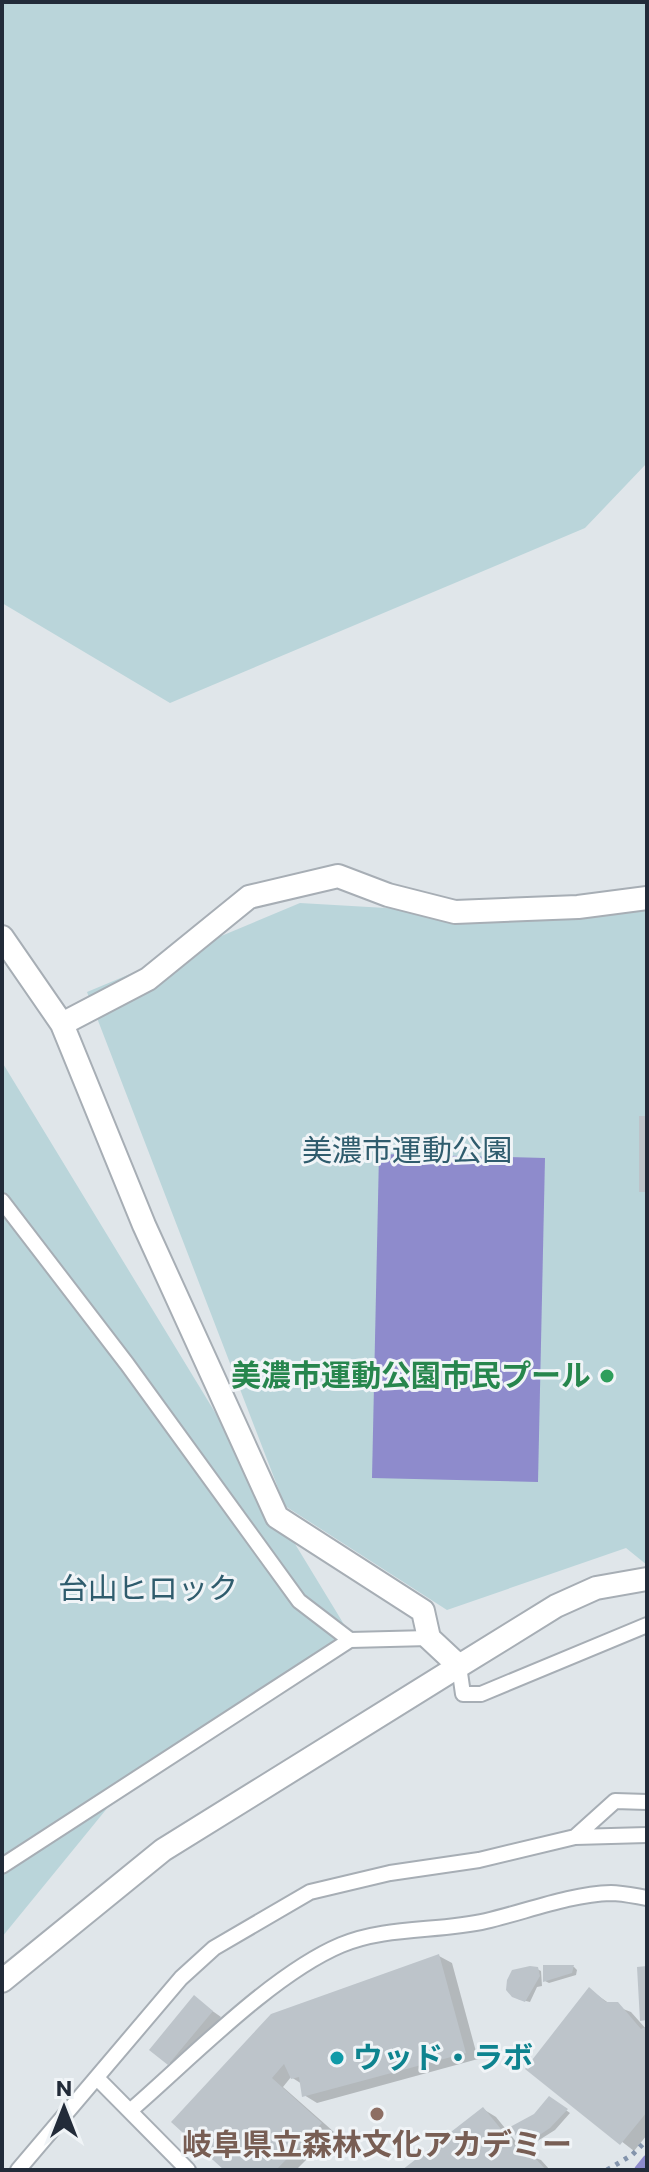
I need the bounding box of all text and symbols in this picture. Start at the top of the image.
park label: 美濃市運動公園 [302,1130,512,1167]
place label: 美濃市運動公園市民プール [231,1355,591,1392]
marker: 美濃市運動公園市民プール [598,1367,616,1385]
park label: 台山ヒロック [58,1568,238,1605]
place label: ウッド・ラボ [353,2037,533,2074]
marker: ウッド・ラボ [328,2049,346,2067]
north arrow [24,2068,104,2148]
text: N [56,2074,72,2101]
marker: 岐阜県立森林文化アカデミー [368,2105,386,2123]
place label: 岐阜県立森林文化アカデミー [182,2124,572,2161]

